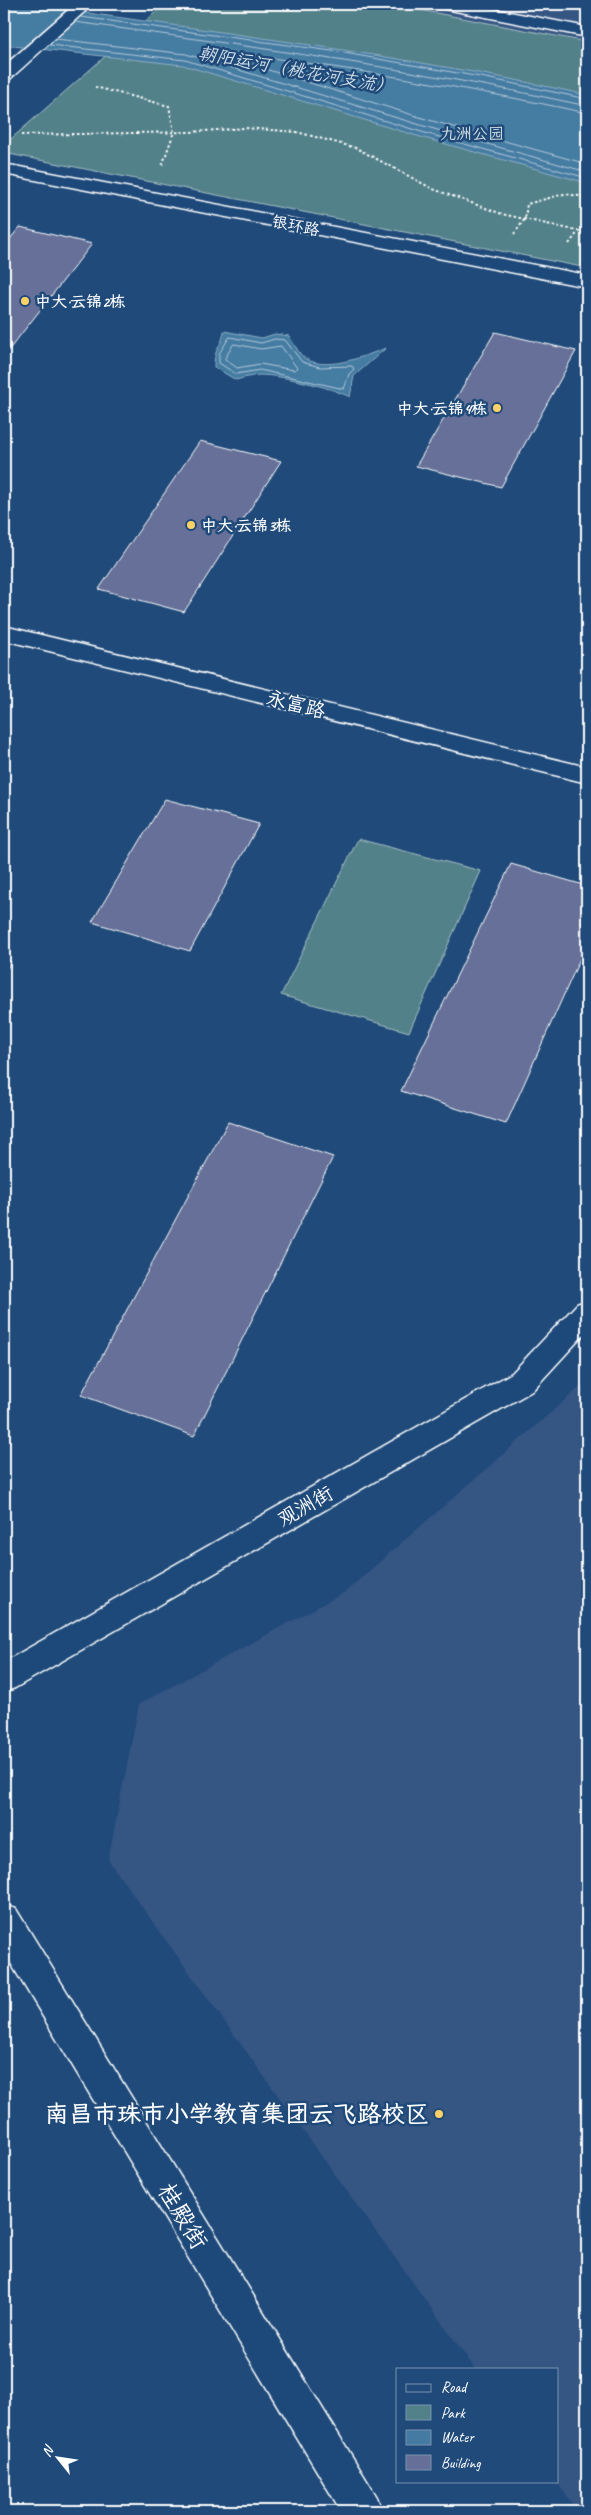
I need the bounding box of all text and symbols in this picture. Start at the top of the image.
water label: 朝阳运河（桃花河支流） [197,42,395,98]
park label: 九洲公园 [440,124,504,144]
street label: 银环路 [270,212,321,240]
place label: 中大·云锦2栋 [35,292,125,312]
marker: 中大·云锦2栋 [19,295,31,307]
place label: 中大·云锦4栋 [397,399,487,419]
marker: 中大·云锦4栋 [491,402,503,414]
place label: 中大·云锦3栋 [201,516,291,536]
marker: 中大·云锦3栋 [185,519,197,531]
street label: 永富路 [264,685,329,724]
street label: 观洲街 [273,1481,337,1532]
place label: 南昌市珠市小学教育集团云飞路校区 [45,2099,429,2129]
marker: 南昌市珠市小学教育集团云飞路校区 [433,2108,445,2120]
street label: 桂殿街 [152,2177,214,2255]
legend [396,2368,558,2482]
text: Road [441,2378,468,2397]
text: Park [441,2404,466,2423]
text: Water [441,2428,475,2447]
north arrow [32,2432,82,2482]
text: N [38,2442,58,2460]
text: Building [441,2454,481,2473]

